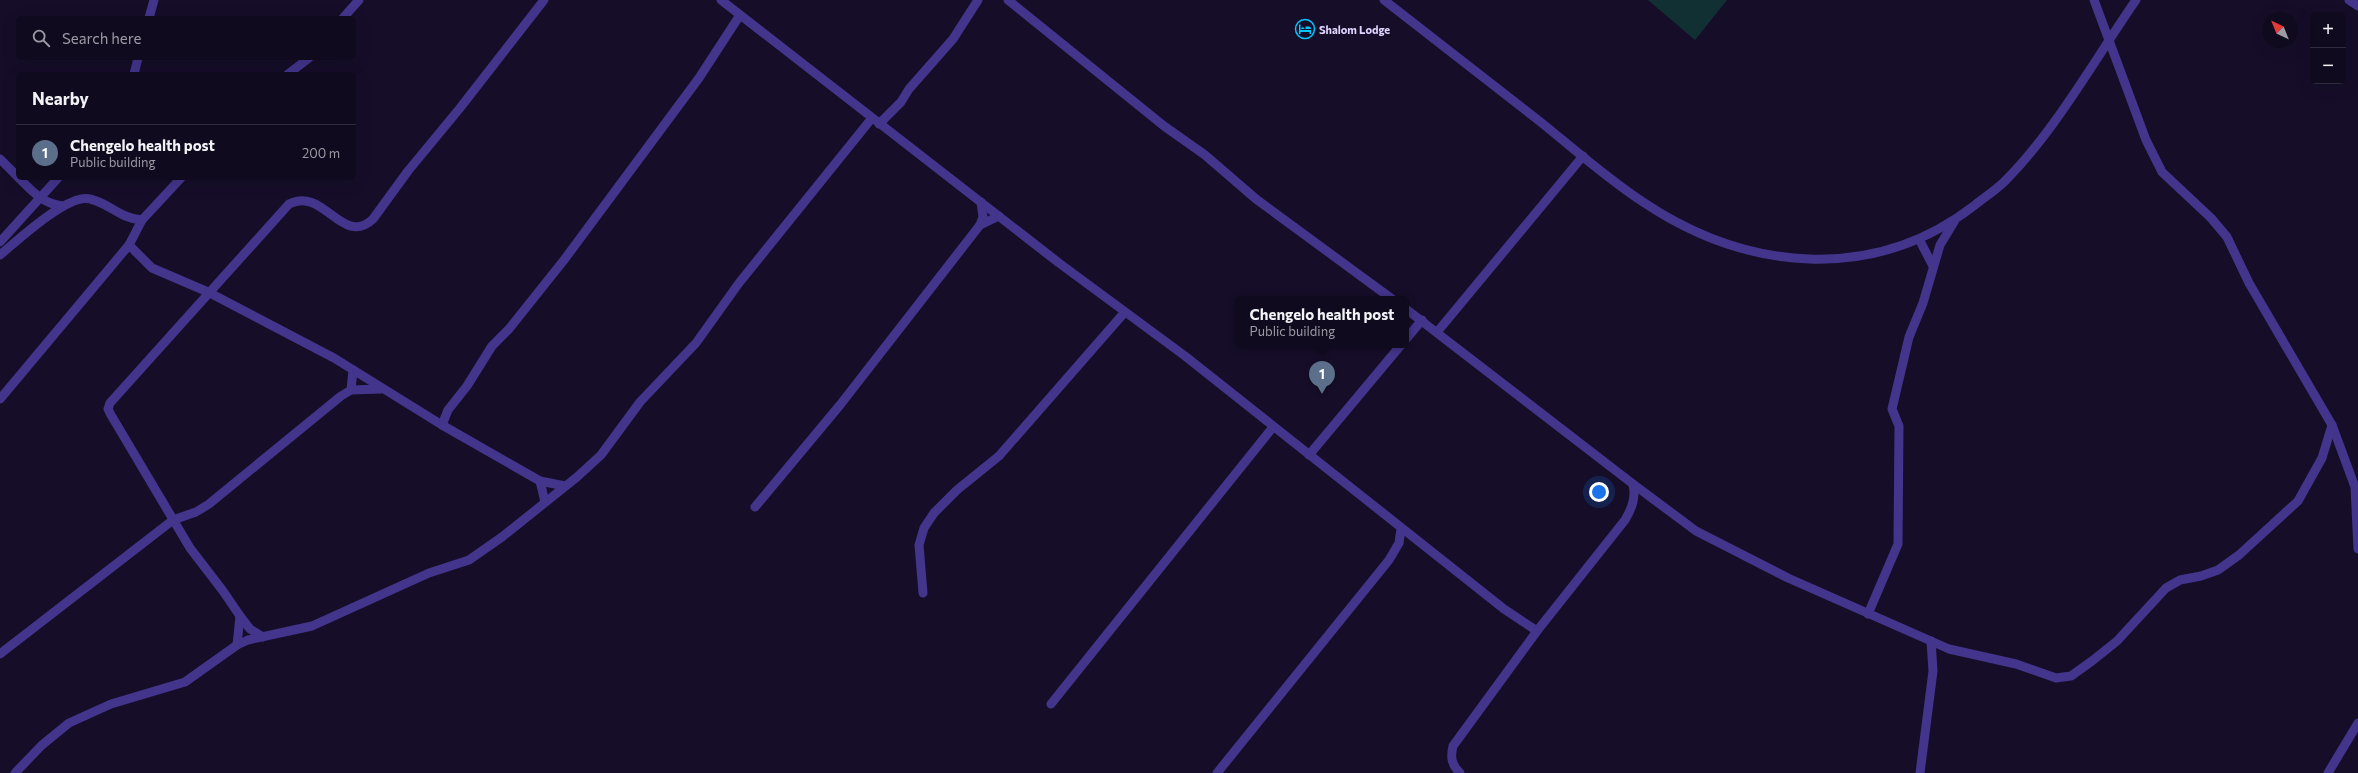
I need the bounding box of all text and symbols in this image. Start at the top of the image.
north arrow [2262,12,2298,48]
map controls [2310,12,2346,84]
button: + [2310,12,2346,48]
search box [16,16,356,60]
hotel icon: Shalom Lodge [1294,18,1316,40]
place label: Shalom Lodge [1319,23,1390,36]
icon: search [30,27,52,49]
text: Search here [62,29,141,47]
button: − [2310,48,2346,84]
text: Nearby [32,88,89,109]
text: Chengelo health post [70,136,215,154]
text: 1 [42,145,48,161]
text: 200 m [302,145,340,161]
text: Public building [70,154,156,170]
popup [1235,296,1409,348]
text: Chengelo health post [1250,305,1394,323]
text: Public building [1250,323,1335,339]
pin: 1 [1309,361,1335,394]
your location [1589,482,1609,502]

